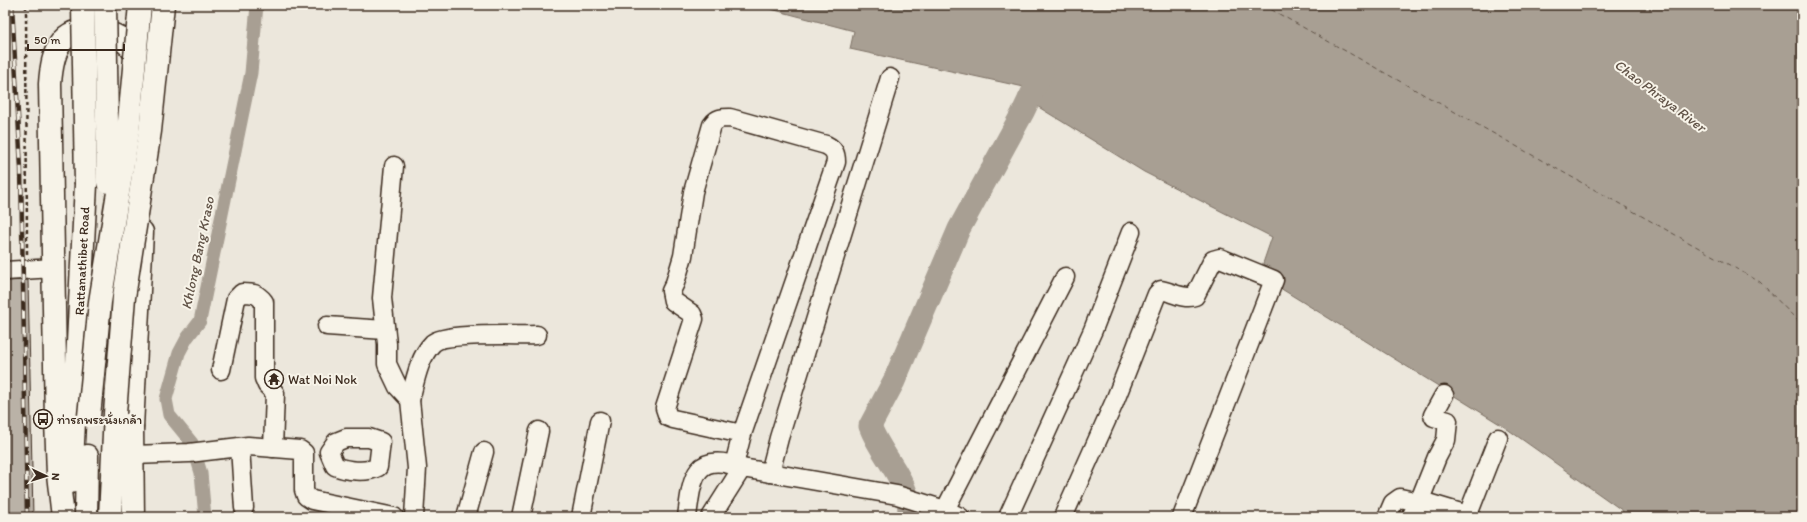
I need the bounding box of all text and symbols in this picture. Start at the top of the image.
scale bar [28,26,124,52]
text: 50 m [34,33,60,47]
water label: Chao Phraya River [1611,56,1710,137]
water label: Khlong Bang Kraso [178,194,218,311]
street label: Rattanathibet Road [72,206,92,316]
temple icon: Wat Noi Nok [263,368,285,390]
place label: Wat Noi Nok [288,372,357,387]
bus stop icon: ท่ารถพระนั่งเกล้า [32,408,54,430]
place label: ท่ารถพระนั่งเกล้า [57,411,142,427]
north arrow [26,456,66,496]
text: N [49,472,62,481]

